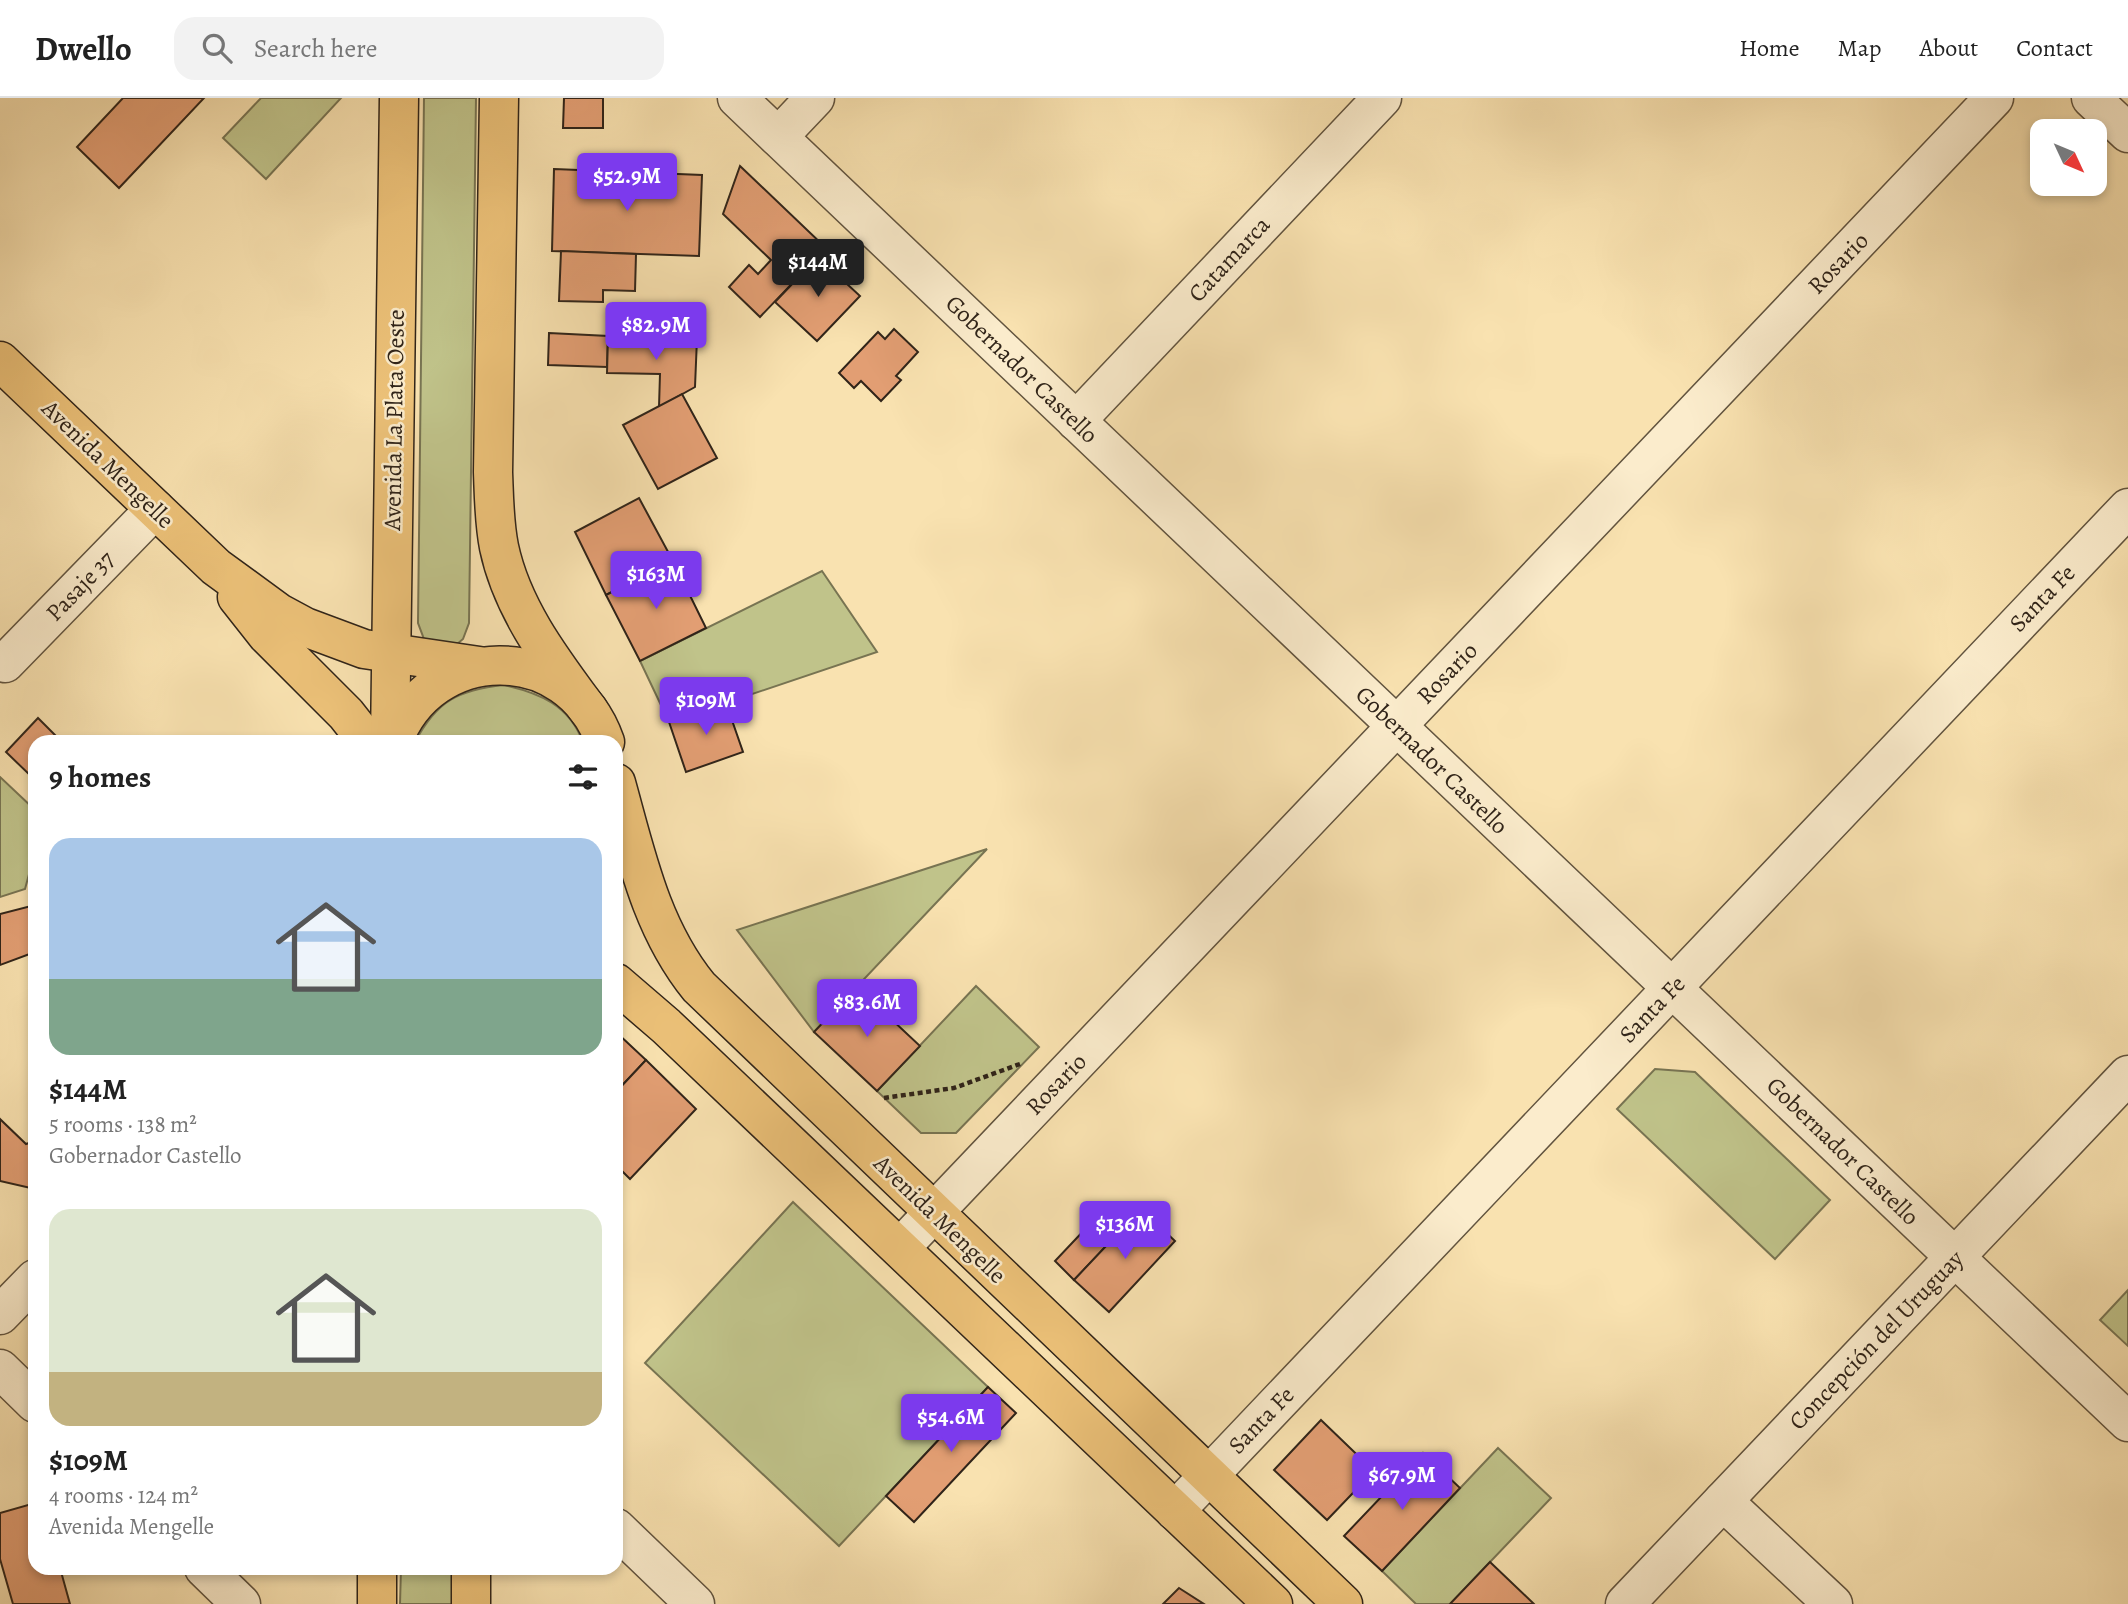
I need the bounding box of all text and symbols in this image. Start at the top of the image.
search box [174,17,664,80]
text: Dwello [35,26,132,71]
icon: search [198,29,236,67]
text: Search here [254,31,377,66]
text: Home [1739,32,1800,64]
text: Map [1838,32,1882,64]
text: About [1920,32,1978,64]
text: Contact [2016,32,2093,64]
north arrow [2030,119,2107,196]
map controls [2030,119,2107,196]
pin: $52.9M [570,153,684,213]
text: $52.9M [593,160,661,191]
street label: Catamarca [1181,209,1278,309]
street label: Rosario [1801,225,1875,301]
pin: $144M [769,240,867,299]
text: $144M [788,246,848,277]
street label: Gobernador Castello [939,288,1105,450]
pin: $82.9M [599,302,713,362]
street label: Avenida La Plata Oeste [376,309,412,532]
text: $82.9M [621,309,691,340]
street label: Avenida Mengelle [34,392,181,535]
street label: Pasaje 37 [39,543,122,628]
pin: $163M [607,552,705,611]
street label: Santa Fe [2002,557,2082,639]
text: $163M [627,558,685,589]
street label: Rosario [1410,635,1484,711]
pin: $109M [657,678,755,737]
street label: Gobernador Castello [1349,679,1515,841]
text: $109M [676,684,736,715]
text: 9 homes [49,757,151,797]
icon: filters [564,758,602,796]
icon: home [263,884,389,1010]
street label: Santa Fe [1612,968,1692,1050]
pin: $83.6M [810,979,924,1039]
text: $83.6M [833,986,901,1017]
street label: Rosario [1019,1046,1093,1122]
text: $144M [49,1069,127,1109]
street label: Gobernador Castello [1760,1070,1926,1232]
text: 5 rooms · 138 m² [49,1109,197,1140]
text: Gobernador Castello [49,1140,242,1171]
street label: Avenida Mengelle [866,1147,1013,1290]
pin: $136M [1076,1202,1174,1261]
text: $136M [1096,1208,1154,1239]
street label: Concepción del Uruguay [1782,1243,1971,1437]
icon: home [263,1255,389,1381]
street label: Santa Fe [1221,1379,1301,1461]
pin: $54.6M [894,1394,1008,1454]
text: $54.6M [917,1401,985,1432]
text: $109M [49,1440,128,1480]
pin: $67.9M [1345,1452,1459,1512]
text: $67.9M [1368,1459,1436,1490]
text: 4 rooms · 124 m² [49,1480,198,1511]
text: Avenida Mengelle [49,1511,214,1542]

